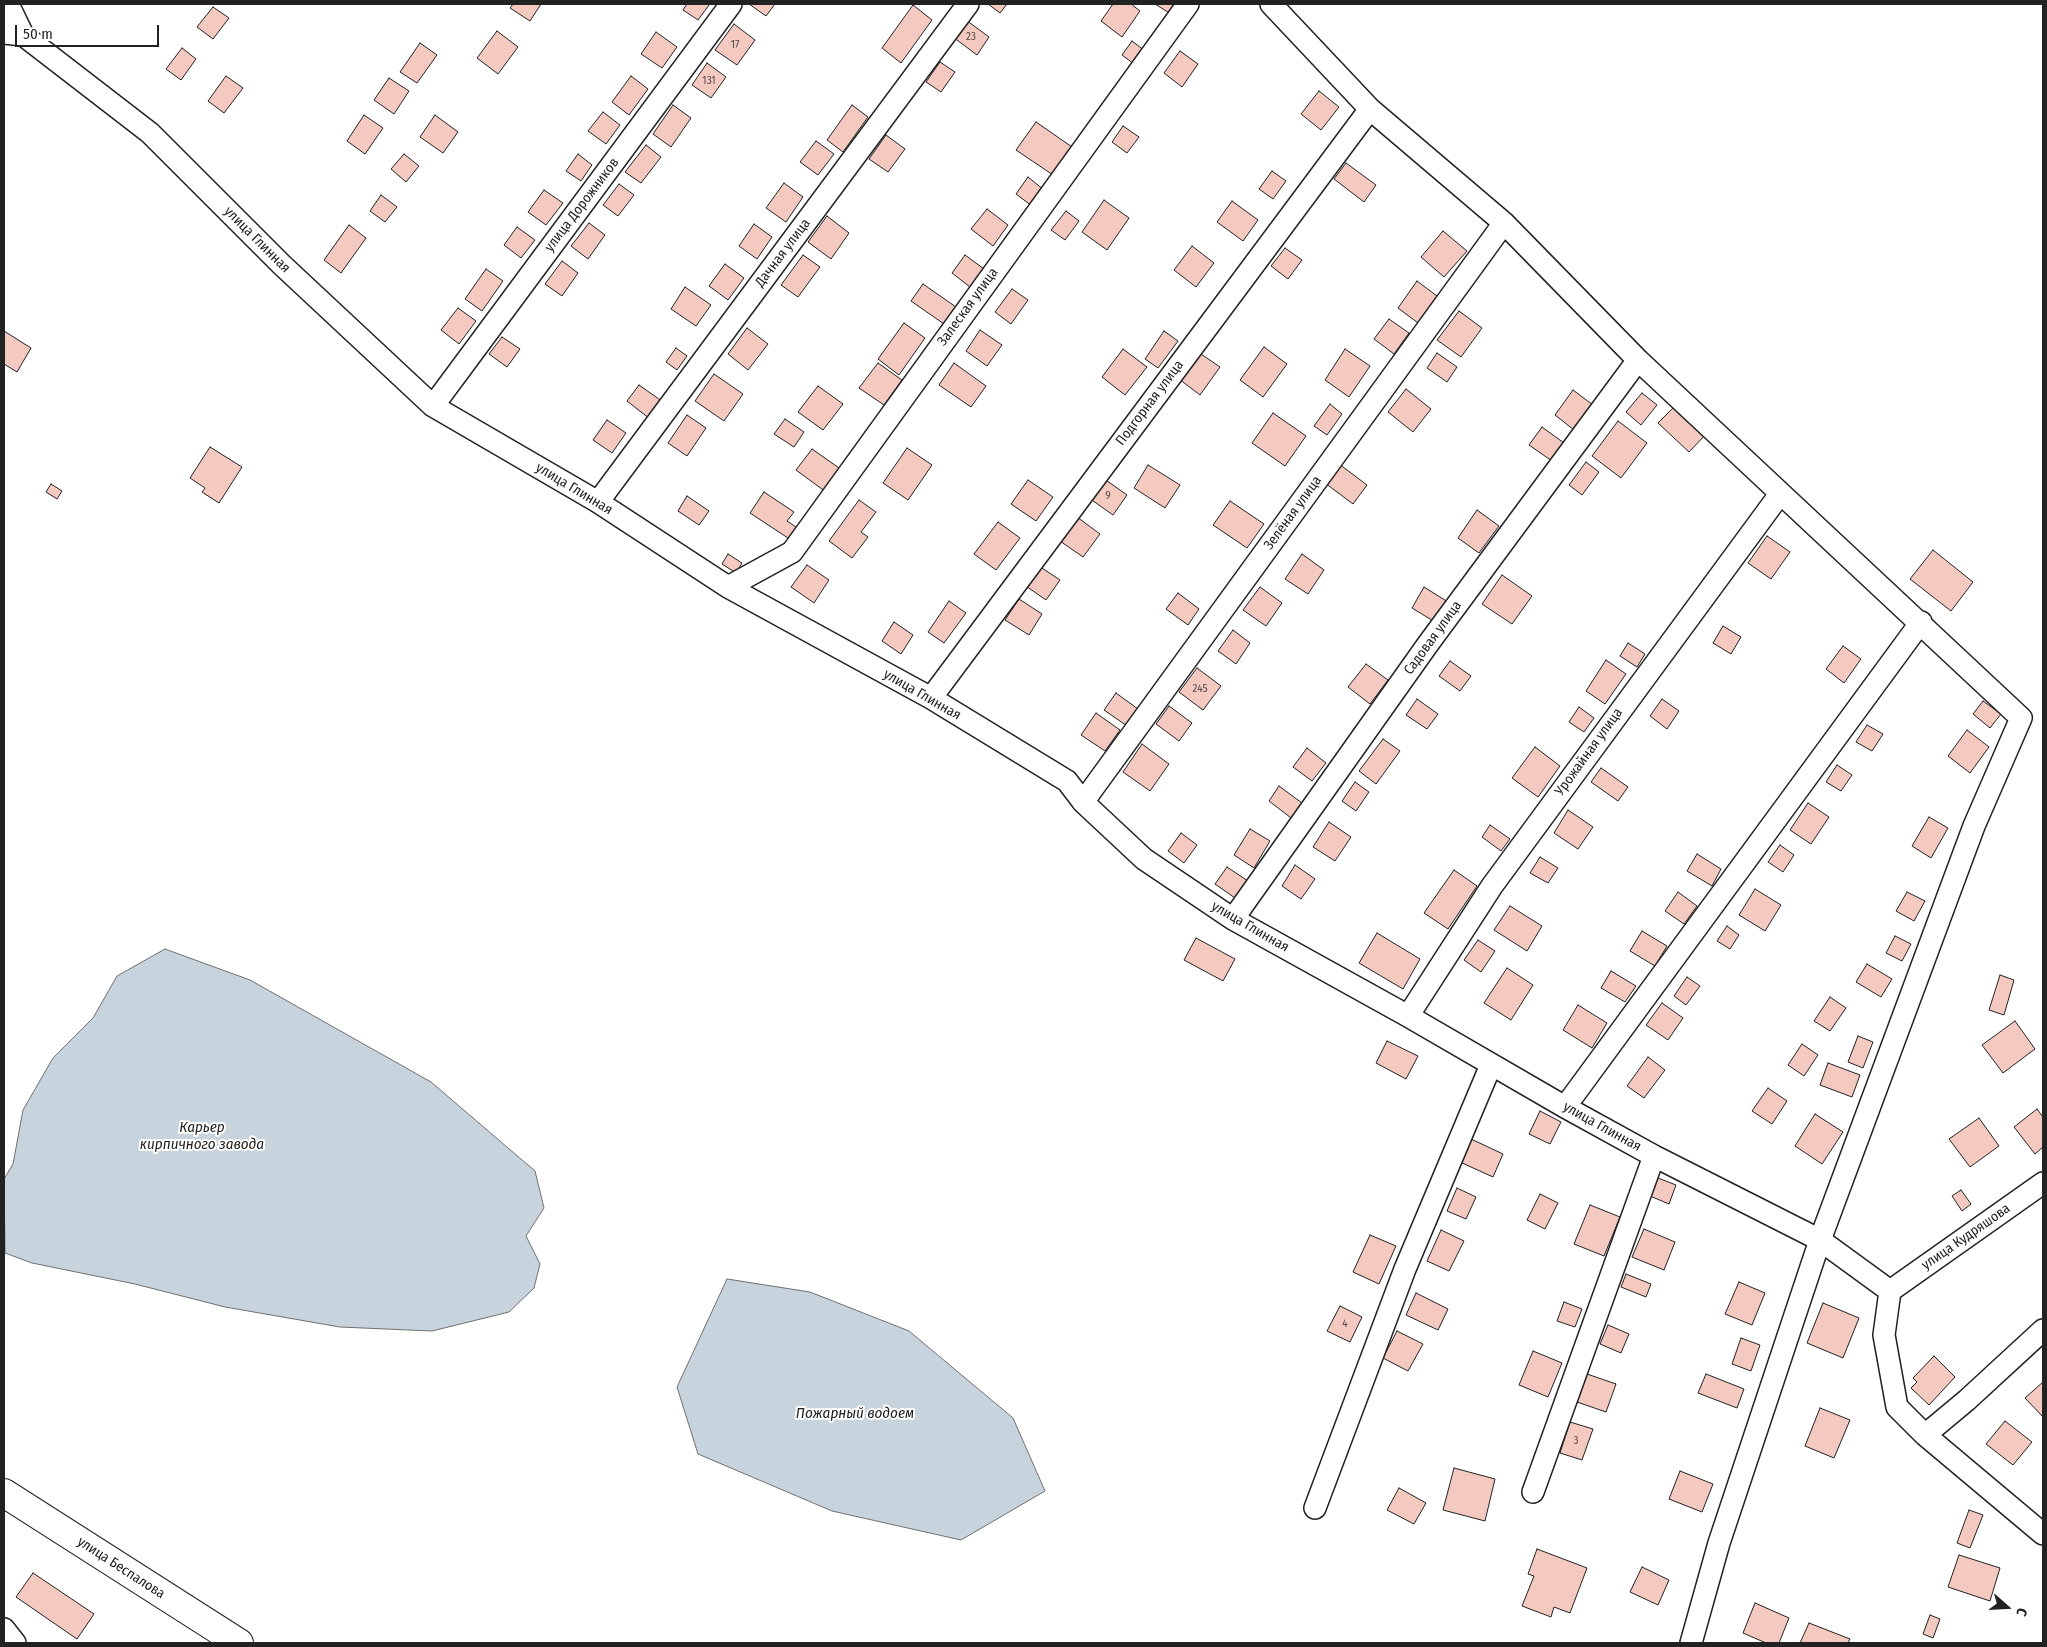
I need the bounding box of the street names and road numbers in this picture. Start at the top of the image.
street label: улица Дорожников [541,155,623,255]
street label: улица Глинная [220,203,294,277]
street label: Дачная улица [752,216,814,290]
street label: Залеская улица [934,265,1002,349]
street label: Подгорная улица [1113,357,1187,449]
street label: улица Глинная [532,459,616,519]
street label: Зелёная улица [1261,473,1325,553]
street label: Садовая улица [1401,598,1465,678]
street label: улица Глинная [880,666,964,724]
street label: Урожайная улица [1552,705,1626,799]
street label: улица Глинная [1208,898,1292,956]
street label: улица Глинная [1560,1099,1644,1155]
street label: улица Кудряшова [1918,1200,2014,1274]
street label: улица Беспалова [74,1533,168,1603]

